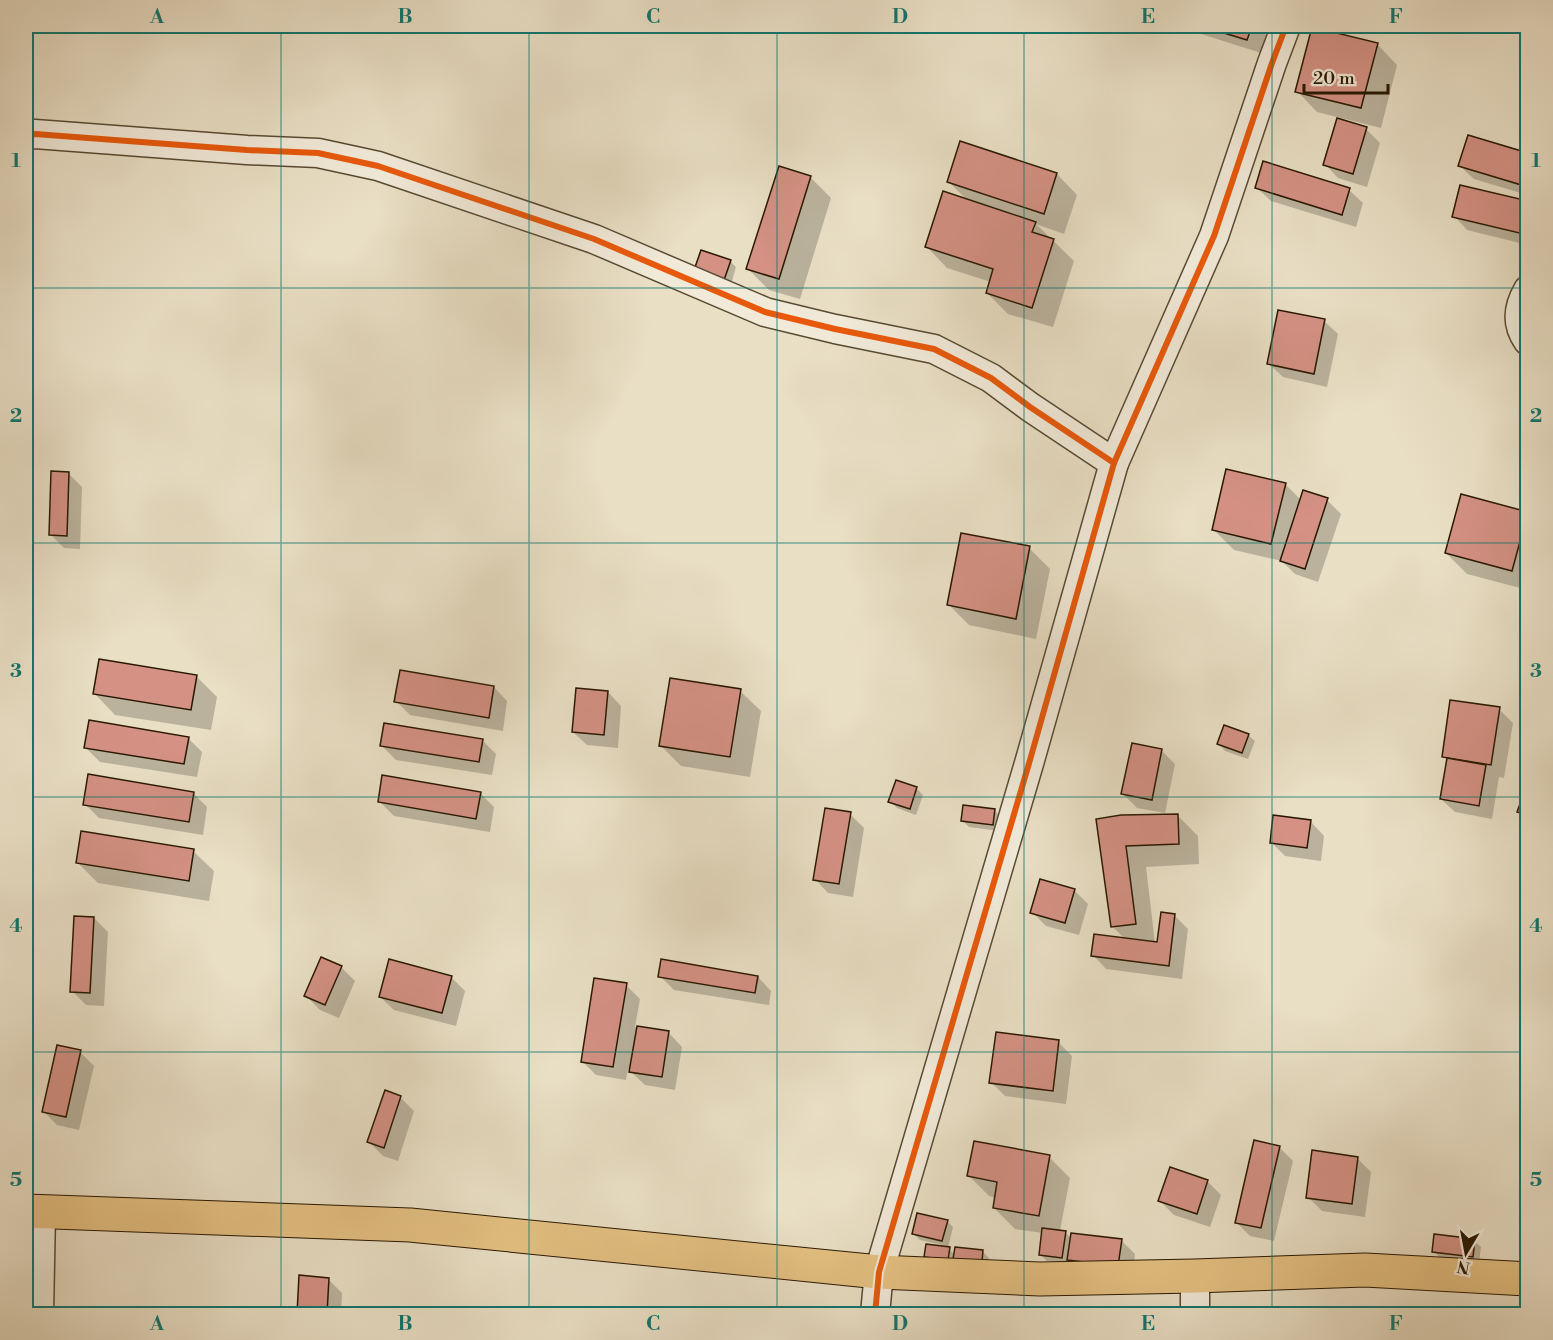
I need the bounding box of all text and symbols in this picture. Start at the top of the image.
text: A [149,5,165,30]
text: B [397,5,413,30]
text: C [646,5,660,30]
text: D [892,5,908,30]
text: E [1141,5,1155,30]
text: F [1389,5,1403,30]
scale bar [1304,57,1388,95]
text: 20 m [1313,67,1355,90]
text: 1 [11,149,21,174]
text: 1 [1531,149,1541,174]
text: 2 [10,404,22,429]
text: 2 [1530,404,1542,429]
text: 3 [10,659,22,684]
text: 3 [1530,659,1542,684]
text: 4 [9,914,23,939]
text: 4 [1529,914,1543,939]
text: 5 [10,1168,22,1193]
text: 5 [1530,1168,1542,1193]
north arrow [1436,1223,1496,1283]
text: N [1455,1256,1472,1278]
text: A [149,1312,165,1337]
text: B [397,1312,413,1337]
text: C [646,1312,660,1337]
text: D [892,1312,908,1337]
text: E [1141,1312,1155,1337]
text: F [1389,1312,1403,1337]

